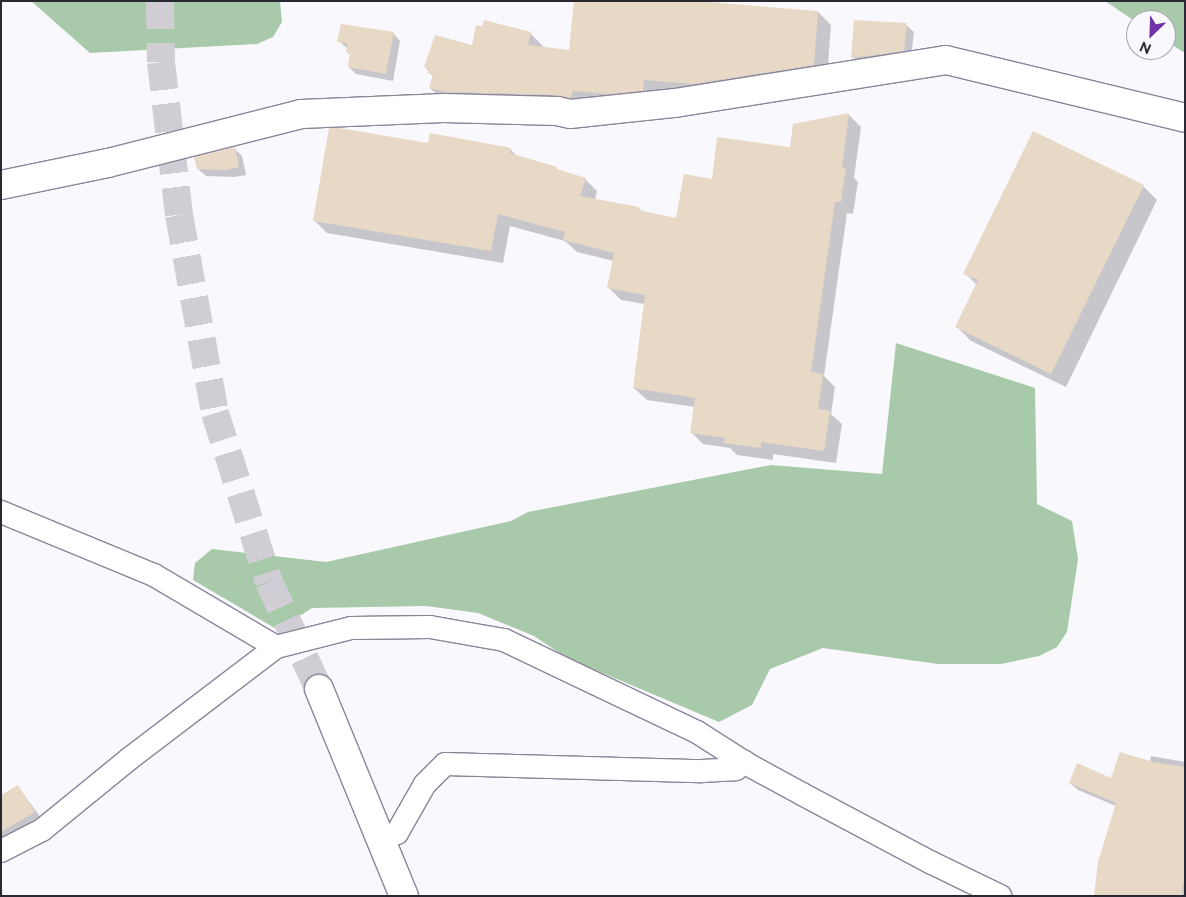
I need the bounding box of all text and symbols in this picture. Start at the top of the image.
north arrow [1126,10,1176,60]
text: N [1137,38,1153,57]

